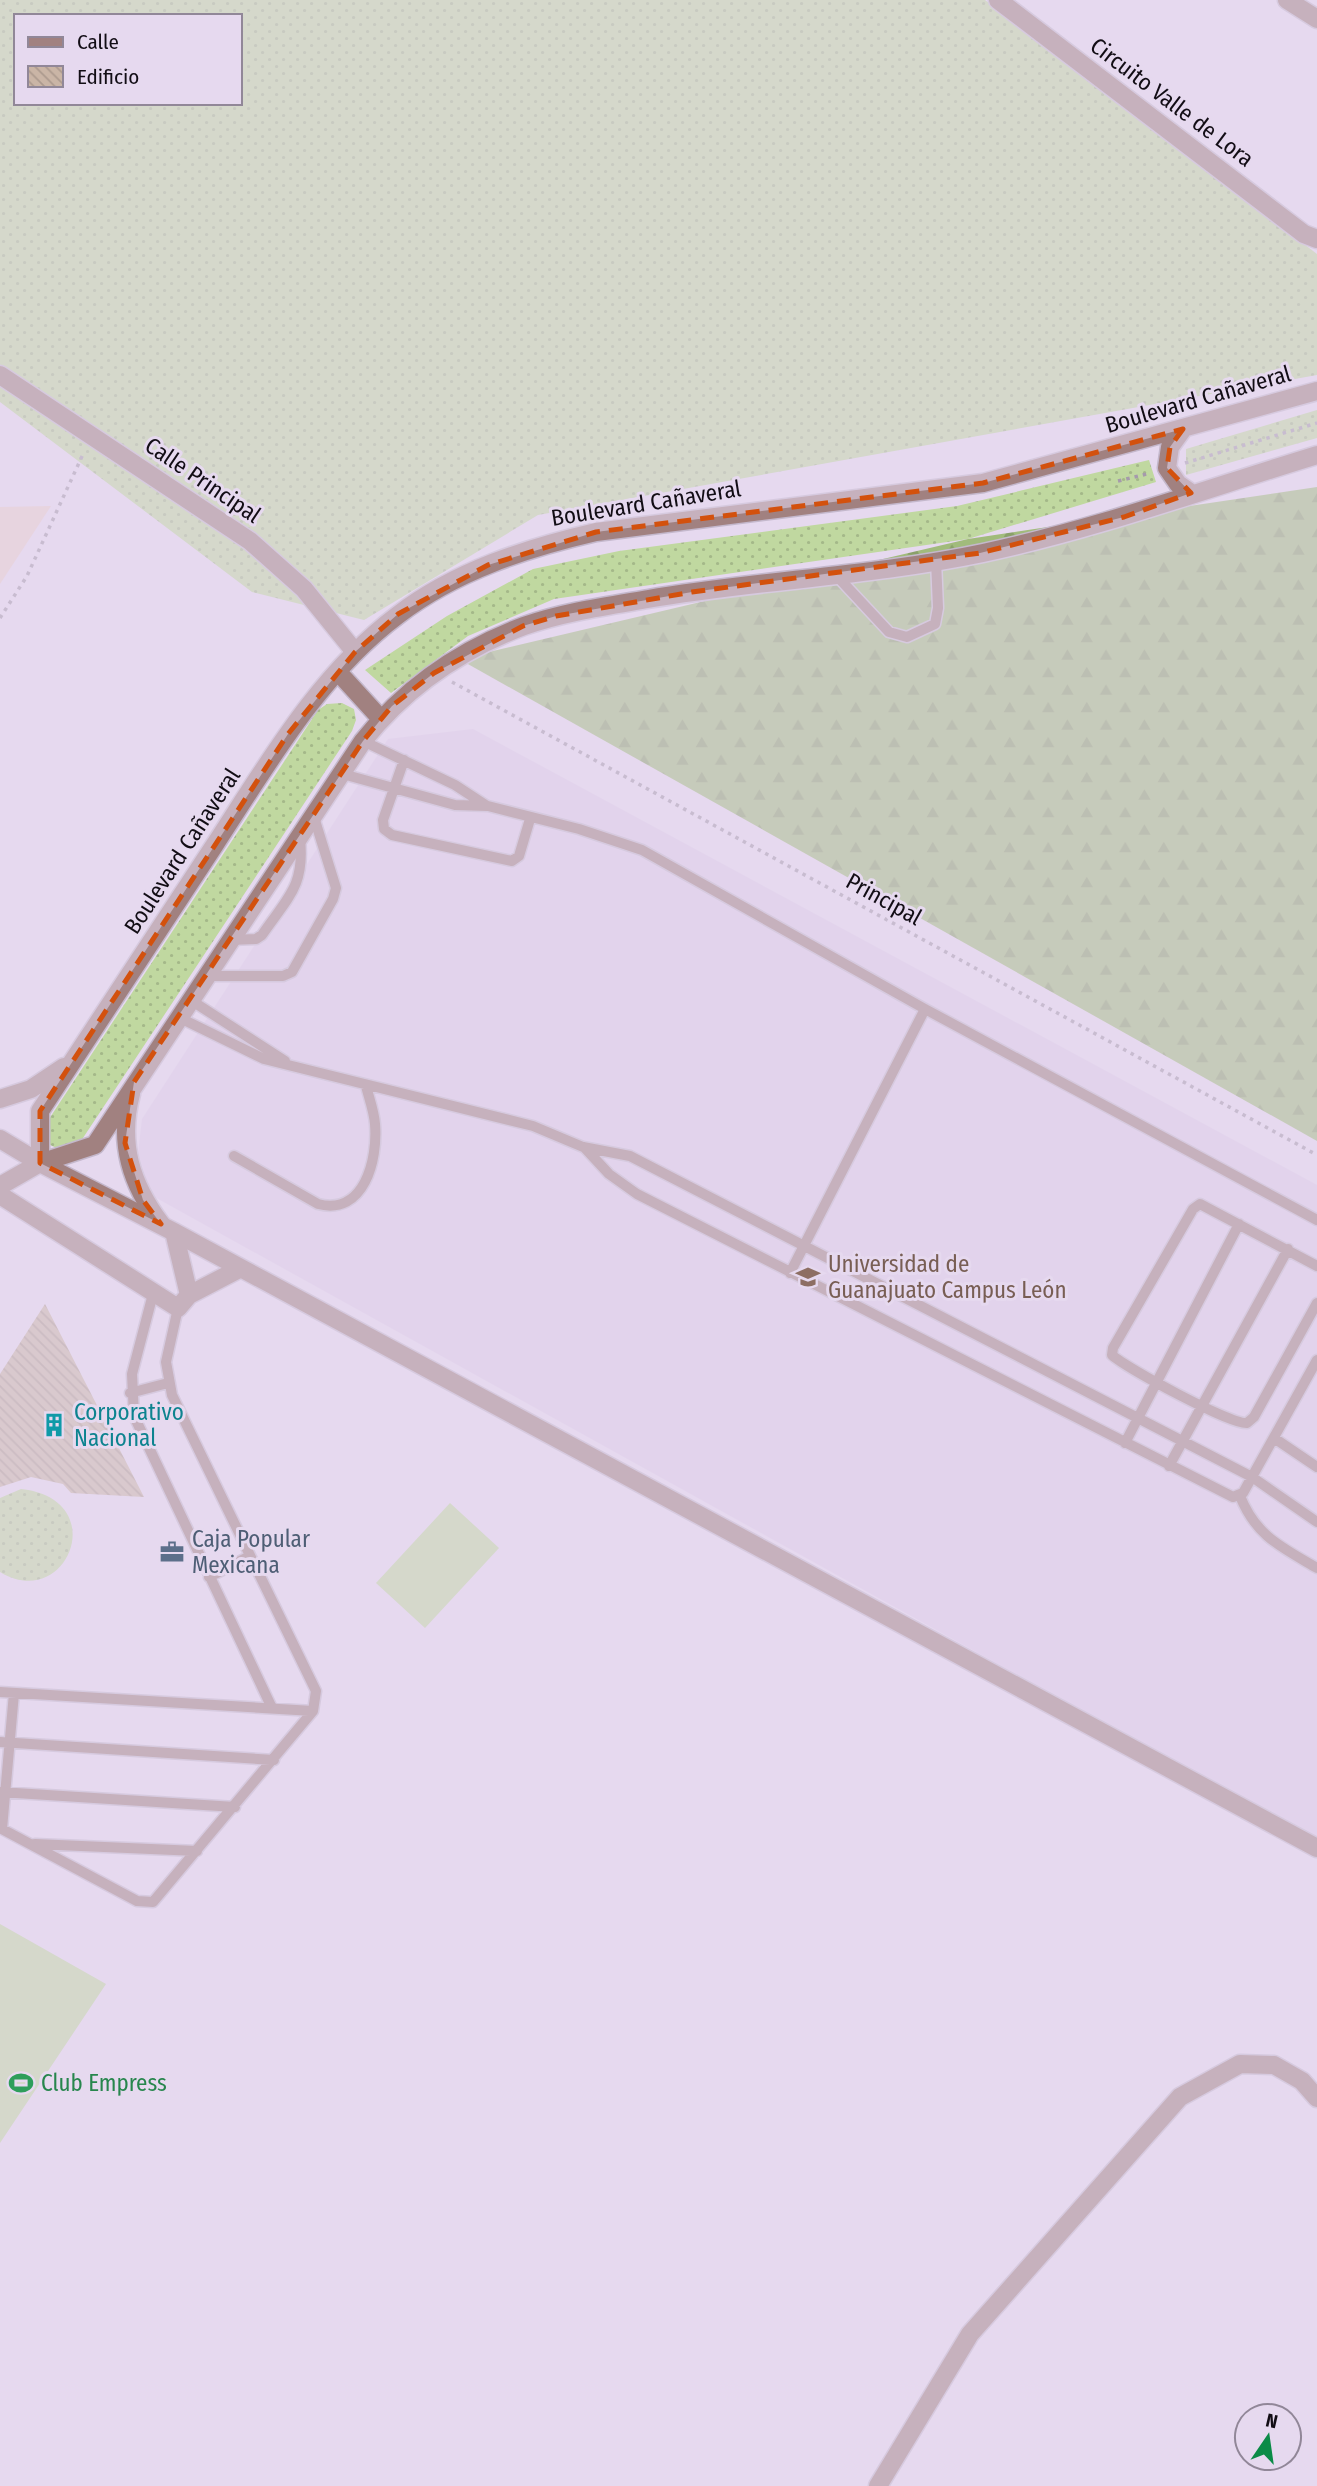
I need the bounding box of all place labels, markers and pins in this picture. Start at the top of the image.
place label: Universidad de Guanajuato Campus León [828,1250,1067,1304]
school or university icon: Universidad de Guanajuato Campus León [794,1263,822,1291]
place label: Corporativo Nacional [74,1398,184,1452]
building icon: Corporativo Nacional [40,1411,68,1439]
place label: Caja Popular Mexicana [192,1525,310,1579]
office icon: Caja Popular Mexicana [158,1538,186,1566]
sports icon: Club Empress [7,2069,35,2097]
place label: Club Empress [41,2069,167,2097]

